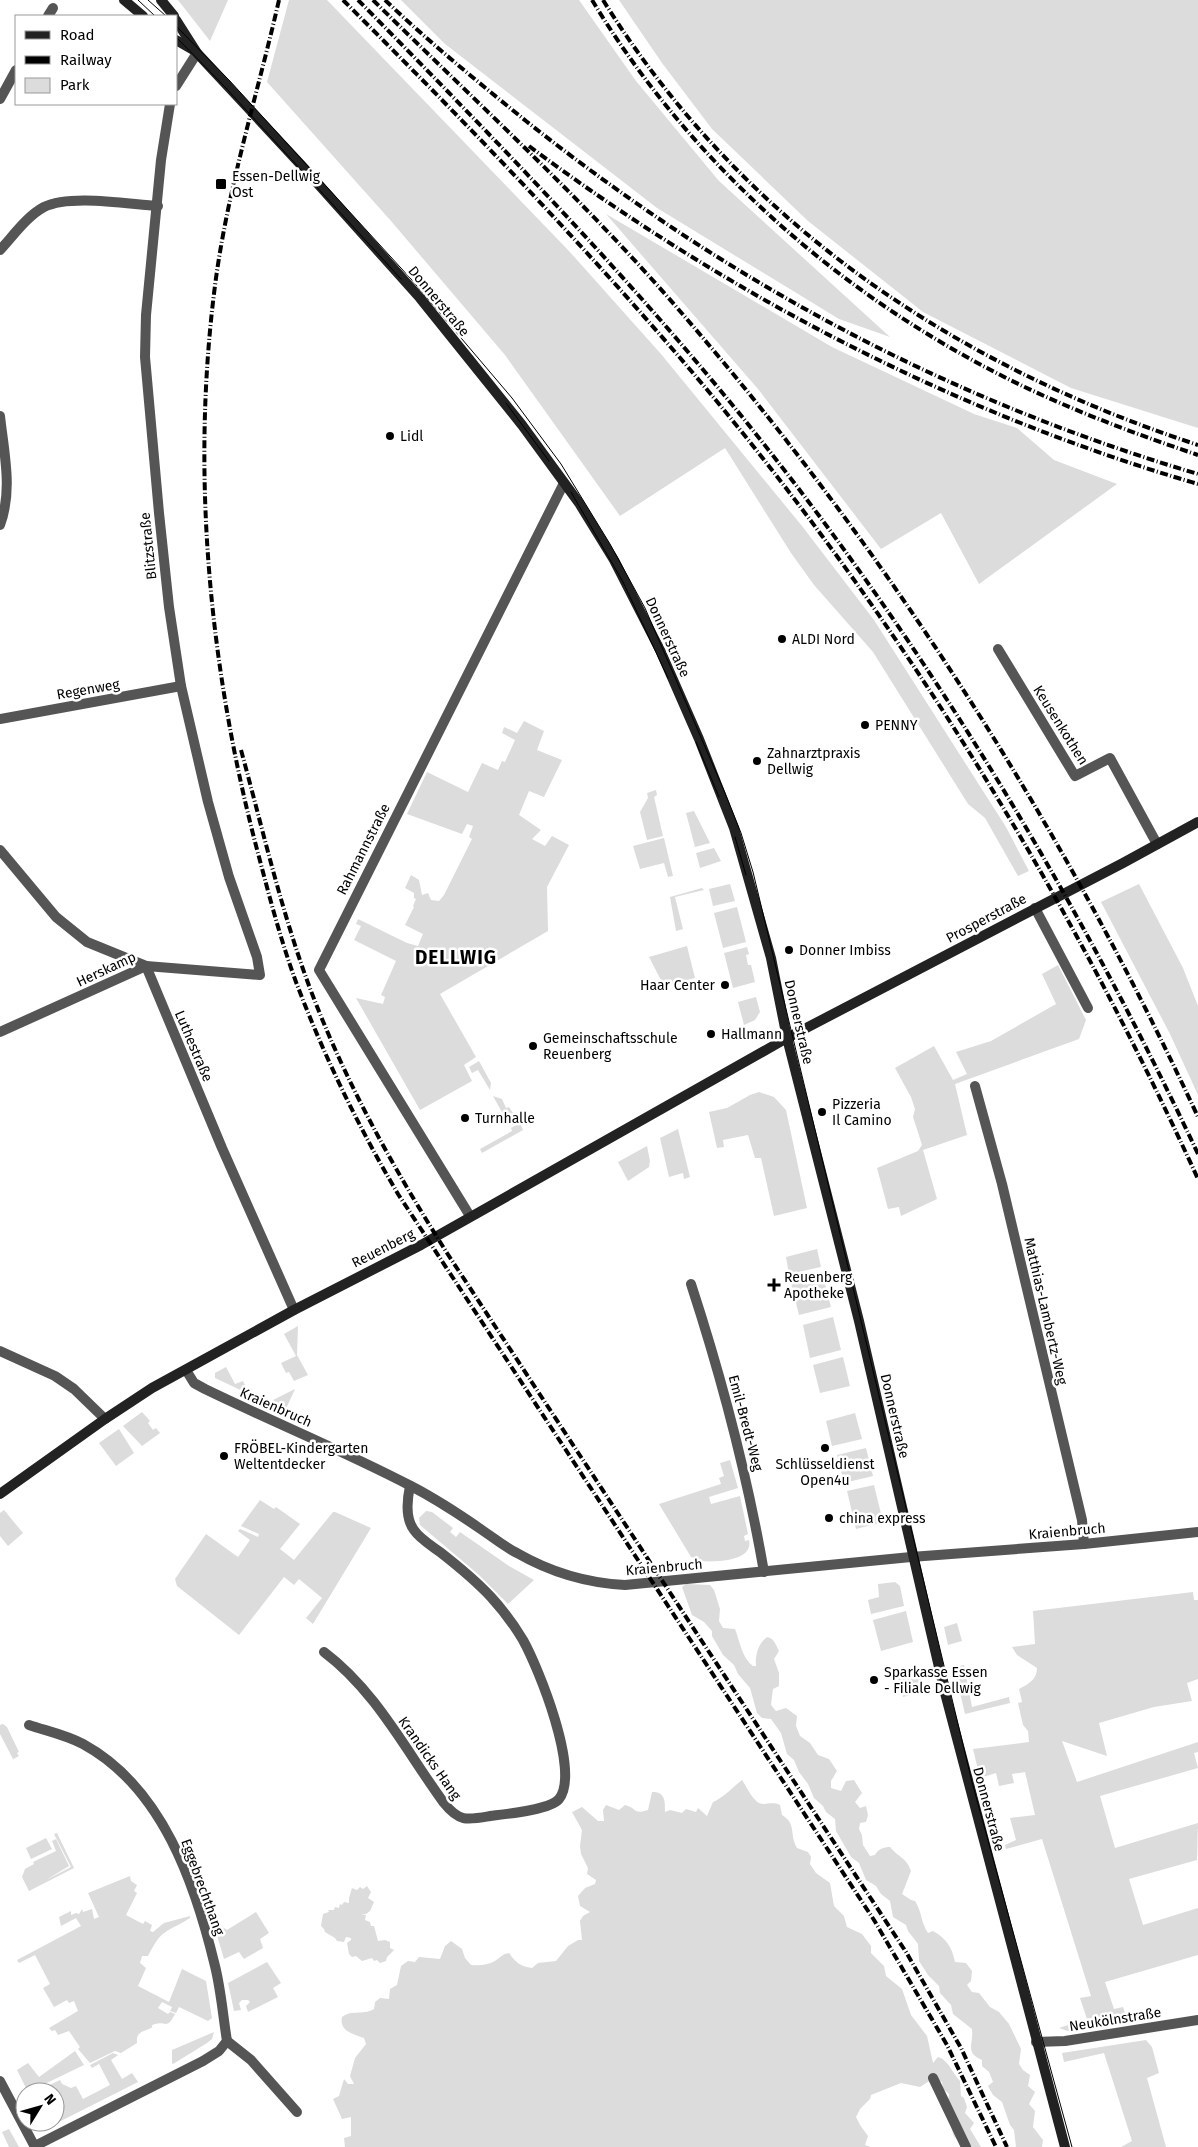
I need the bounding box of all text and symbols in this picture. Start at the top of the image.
legend [15,15,178,105]
text: Road [60,26,95,44]
text: Railway [60,51,112,69]
text: Park [60,76,90,94]
place label: Essen-Dellwig Ost [232,168,321,201]
marker: Essen-Dellwig Ost [214,177,228,191]
street label: Donnerstraße [404,263,473,340]
place label: Lidl [400,428,423,445]
marker: Lidl [384,430,396,442]
street label: Blitzstraße [137,511,160,581]
street label: Donnerstraße [642,594,694,680]
place label: ALDI Nord [792,631,855,648]
marker: ALDI Nord [776,633,788,645]
street label: Regenweg [55,675,122,703]
street label: Keusenkothen [1029,682,1092,768]
place label: PENNY [875,717,918,734]
marker: PENNY [859,719,871,731]
place label: Zahnarztpraxis Dellwig [767,745,861,778]
marker: Zahnarztpraxis Dellwig [751,755,763,767]
street label: Rahmannstraße [333,801,394,898]
street label: Prosperstraße [943,890,1029,947]
place label: Donner Imbiss [799,942,891,959]
marker: Donner Imbiss [783,944,795,956]
district label: DELLWIG [415,946,497,969]
street label: Herskamp [74,948,139,991]
place label: Haar Center [640,977,716,994]
street label: Donnerstraße [781,978,817,1066]
marker: Haar Center [719,979,731,991]
street label: Luthestraße [171,1008,216,1084]
place label: Hallmann [721,1026,782,1043]
marker: Hallmann [705,1028,717,1040]
place label: Gemeinschaftsschule Reuenberg [543,1030,678,1063]
marker: Gemeinschaftsschule Reuenberg [527,1040,539,1052]
place label: Pizzeria Il Camino [832,1096,892,1129]
marker: Pizzeria Il Camino [816,1106,828,1118]
place label: Turnhalle [475,1110,535,1127]
marker: Turnhalle [459,1112,471,1124]
street label: Reuenberg [349,1225,418,1272]
street label: Matthias-Lambertz-Weg [1020,1236,1071,1387]
place label: Reuenberg Apotheke [784,1269,853,1302]
marker: Reuenberg Apotheke [768,1279,780,1291]
street label: Donnerstraße [877,1372,913,1460]
street label: Emil-Bredt-Weg [725,1373,767,1474]
street label: Kraienbruch [237,1384,315,1431]
place label: FRÖBEL-Kindergarten Weltentdecker [234,1439,368,1473]
marker: Schlüsseldienst Open4u [819,1442,831,1454]
marker: FRÖBEL-Kindergarten Weltentdecker [218,1450,230,1462]
place label: Schlüsseldienst Open4u [775,1456,876,1489]
place label: china express [839,1510,926,1527]
marker: china express [823,1512,835,1524]
street label: Kraienbruch [1028,1520,1106,1543]
street label: Kraienbruch [625,1556,703,1579]
place label: Sparkasse Essen - Filiale Dellwig [884,1664,988,1697]
marker: Sparkasse Essen - Filiale Dellwig [868,1674,880,1686]
street label: Krandicks Hang [395,1713,465,1804]
street label: Donnerstraße [969,1765,1008,1853]
street label: Eggebrechthang [177,1837,228,1938]
street label: Neukölnstraße [1068,2004,1162,2035]
north arrow [15,2082,65,2132]
text: N [40,2091,60,2108]

